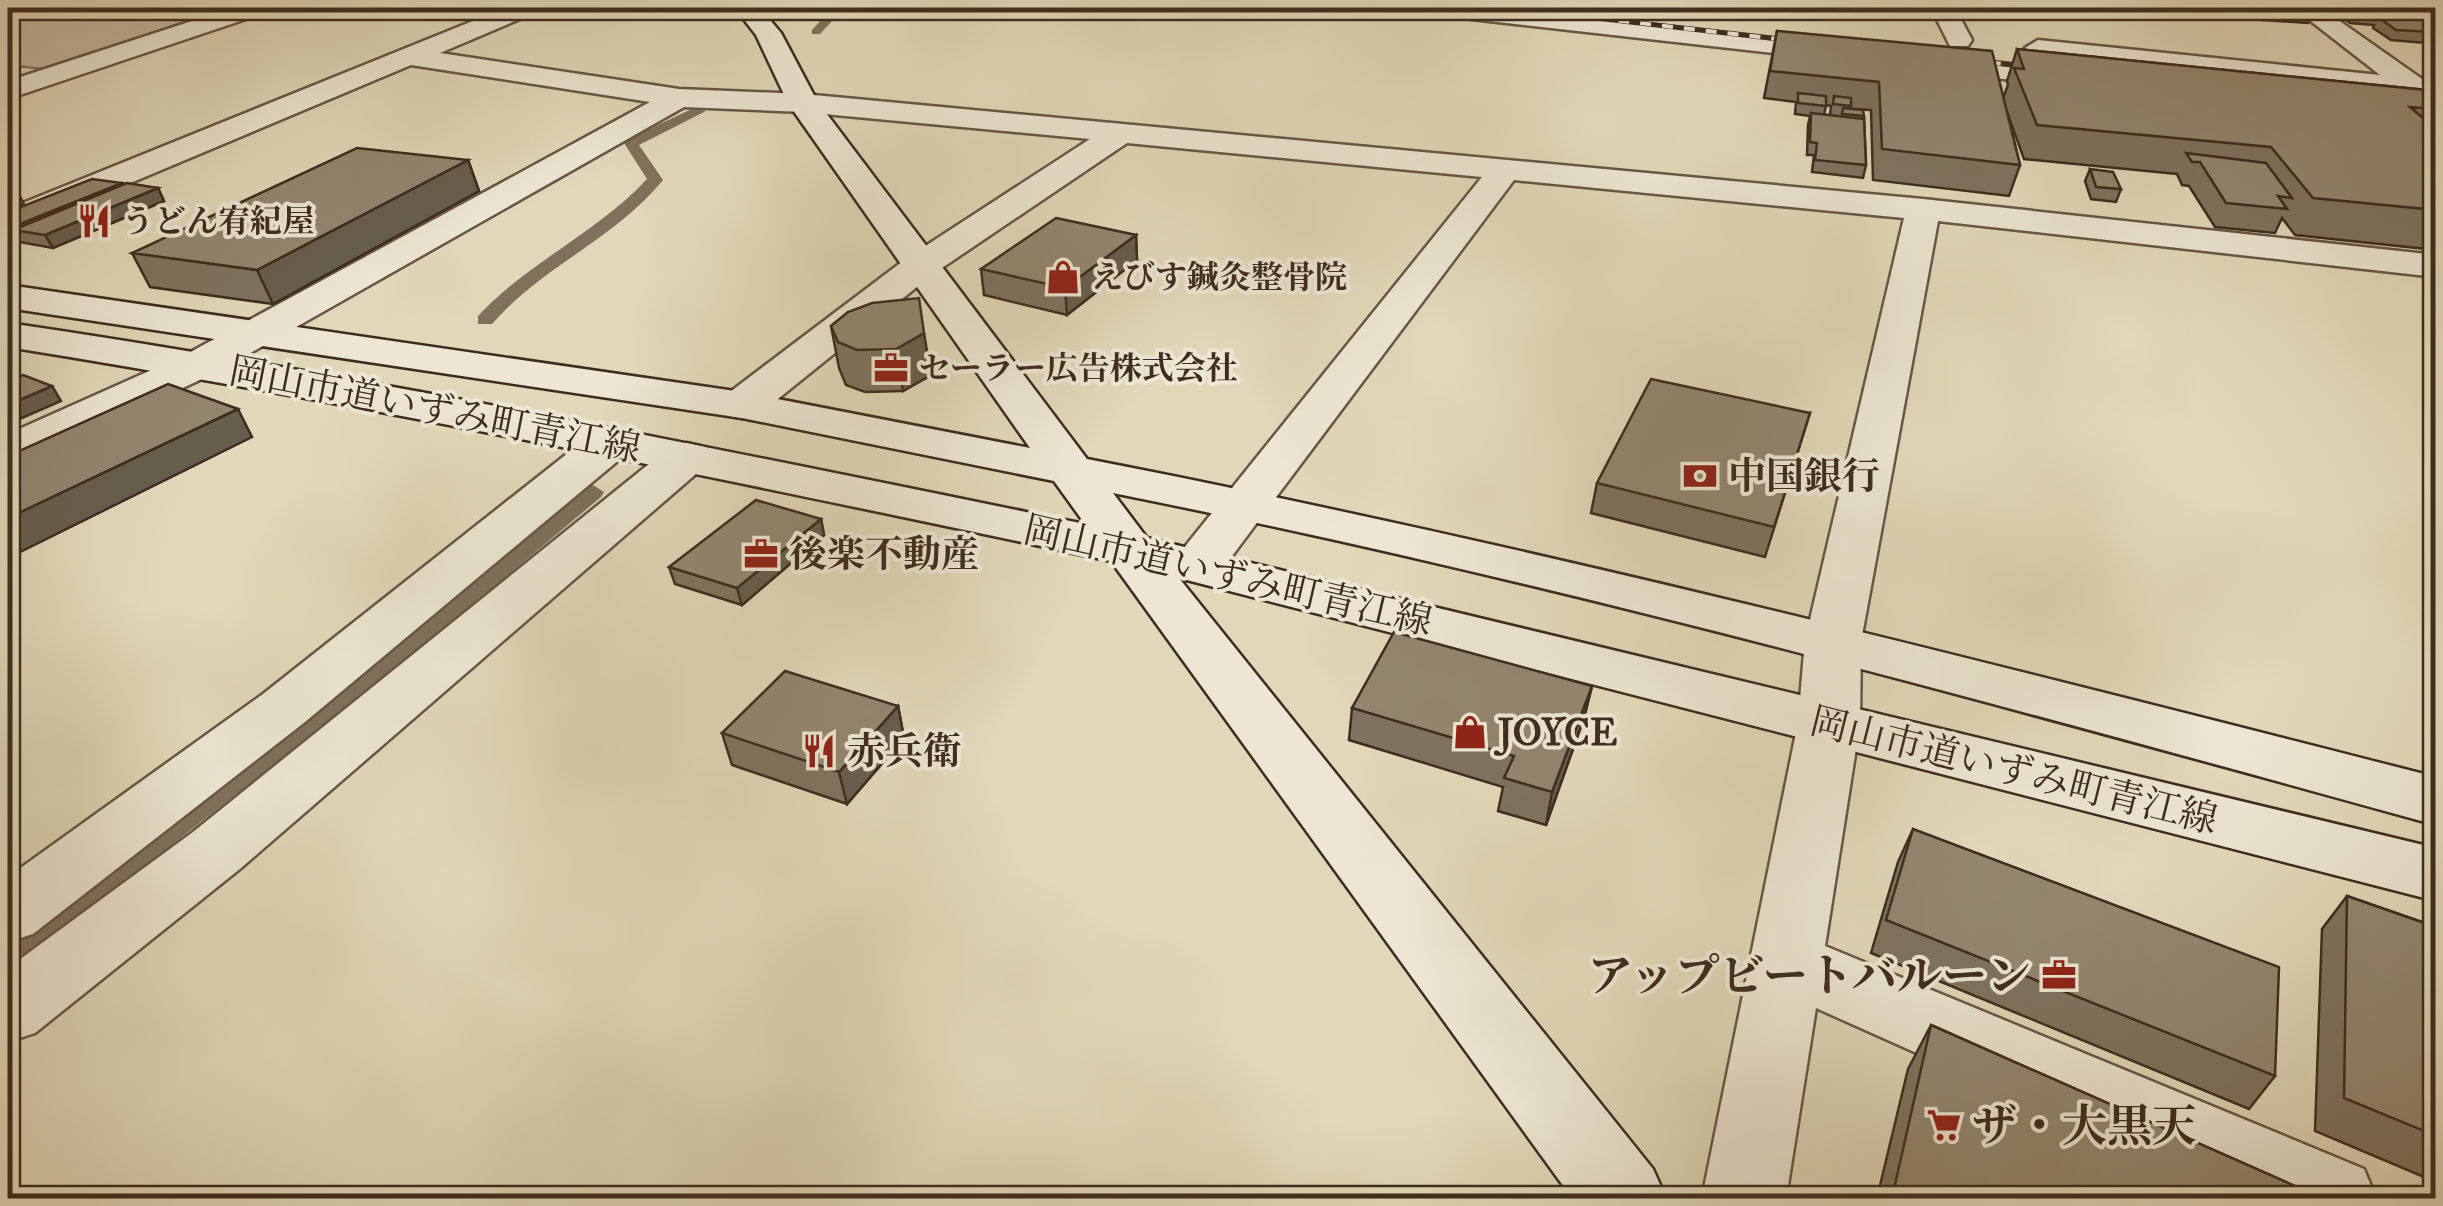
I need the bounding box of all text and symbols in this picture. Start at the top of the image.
restaurant icon: うどん宥紀屋 [75,202,113,240]
place label: うどん宥紀屋 [122,202,314,241]
shop icon: えびす鍼灸整骨院 [1044,258,1082,296]
place label: えびす鍼灸整骨院 [1091,258,1347,297]
street label: 岡山市道いずみ町青江線 [225,347,645,471]
office icon: セーラー広告株式会社 [872,349,910,387]
place label: セーラー広告株式会社 [919,349,1238,388]
place label: 中国銀行 [1728,453,1880,499]
bank icon: 中国銀行 [1681,457,1719,495]
street label: 岡山市道いずみ町青江線 [1019,506,1437,644]
place label: 後楽不動産 [789,531,979,577]
office icon: 後楽不動産 [742,535,780,573]
street label: 岡山市道いずみ町青江線 [1806,697,2222,843]
place label: JOYCE [1493,709,1617,756]
shop icon: JOYCE [1451,713,1489,751]
place label: 赤兵衛 [847,728,961,774]
restaurant icon: 赤兵衛 [800,732,838,770]
place label: アップビートバルーン [1588,948,2031,1003]
office icon: アップビートバルーン [2040,956,2078,994]
place label: ザ・大黒天 [1972,1098,2197,1153]
supermarket icon: ザ・大黒天 [1925,1106,1963,1144]

